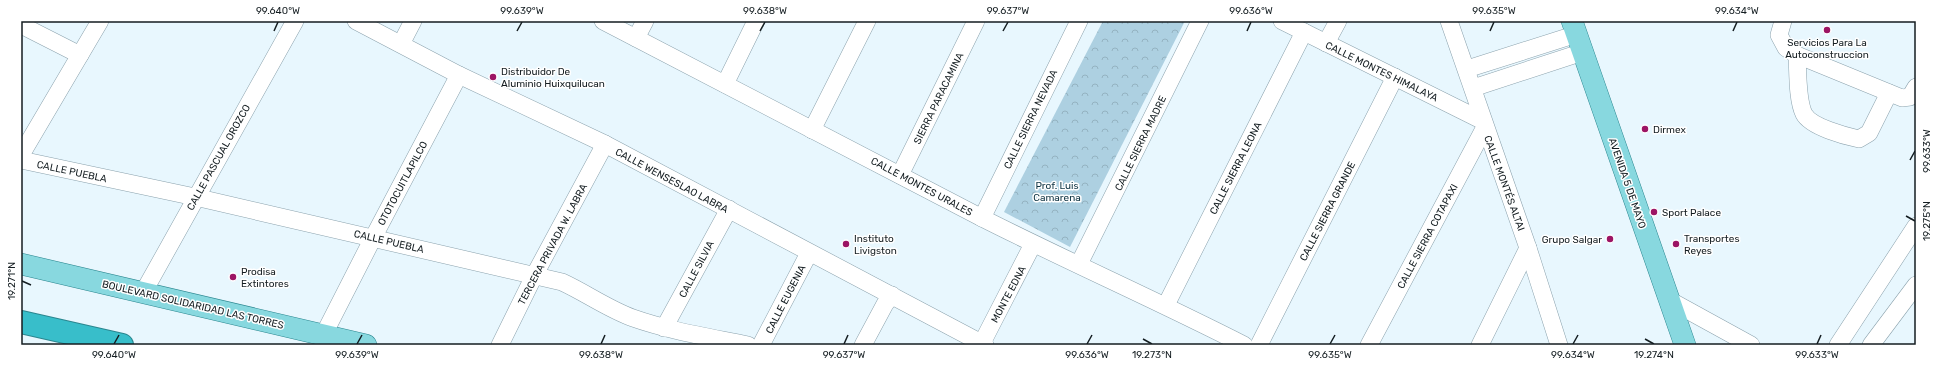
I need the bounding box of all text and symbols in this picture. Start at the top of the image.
text: 99.640°W [256,5,300,17]
text: 99.639°W [500,5,544,17]
text: 99.638°W [743,5,787,17]
text: 99.637°W [987,5,1029,17]
text: 99.636°W [1229,5,1273,17]
text: 99.635°W [1472,5,1516,17]
text: 99.634°W [1715,5,1759,17]
marker: Servicios Para La Autoconstruccion [1822,25,1832,35]
place label: Servicios Para La Autoconstruccion [1785,37,1869,61]
street label: CALLE MONTES HIMALAYA [1323,39,1440,105]
street label: SIERRA PARACAMINA [911,50,966,146]
place label: Distribuidor De Aluminio Huixquilucan [501,66,605,90]
street label: CALLE SIERRA NEVADA [1002,67,1060,171]
marker: Distribuidor De Aluminio Huixquilucan [488,72,498,82]
street label: CALLE SIERRA MADRE [1113,94,1169,193]
street label: CALLE PASCUAL OROZCO [185,102,253,213]
street label: CALLE SIERRA LEONA [1207,120,1265,217]
marker: Dirmex [1640,124,1650,134]
place label: Dirmex [1653,124,1686,136]
text: 99.633°W [1921,129,1933,173]
street label: CALLE MONTÉS ALTAI [1481,134,1527,233]
street label: AVENIDA 5 DE MAYO [1606,137,1648,230]
street label: OTOTOCUITLAPILCO [376,139,430,228]
street label: CALLE WENSESLAO LABRA [613,146,730,216]
street label: CALLE MONTES URALES [869,155,974,219]
street label: CALLE PUEBLA [36,159,108,185]
street label: CALLE SIERRA GRANDE [1298,160,1358,263]
park label: Prof. Luis Camarena [1033,180,1081,204]
street label: TERCERA PRIVADA W. LABRA [516,182,590,307]
street label: CALLE SIERRA COTAPAXI [1395,182,1461,291]
text: 19.275°N [1921,201,1933,241]
marker: Sport Palace [1649,207,1659,217]
place label: Sport Palace [1662,207,1721,219]
street label: CALLE PUEBLA [353,228,425,256]
place label: Instituto Livigston [854,233,897,257]
place label: Transportes Reyes [1684,233,1739,257]
place label: Grupo Salgar [1542,234,1602,246]
marker: Grupo Salgar [1605,234,1615,244]
street label: CALLE SILVIA [677,239,717,300]
marker: Instituto Livigston [841,239,851,249]
marker: Transportes Reyes [1671,239,1681,249]
text: 19.271°N [6,262,18,300]
street label: CALLE EUGENIA [763,263,808,336]
street label: MONTE EDNA [989,264,1029,325]
place label: Prodisa Extintores [241,266,289,290]
marker: Prodisa Extintores [228,272,238,282]
street label: BOULEVARD SOLIDARIDAD LAS TORRES [101,278,285,332]
text: 99.640°W [92,349,136,361]
text: 99.639°W [335,349,379,361]
text: 99.638°W [579,349,623,361]
text: 99.637°W [823,349,865,361]
text: 99.636°W [1065,349,1109,361]
text: 19.273°N [1132,349,1172,361]
text: 99.635°W [1308,349,1352,361]
text: 99.634°W [1551,349,1595,361]
text: 19.274°N [1634,349,1674,361]
text: 99.633°W [1795,349,1839,361]

